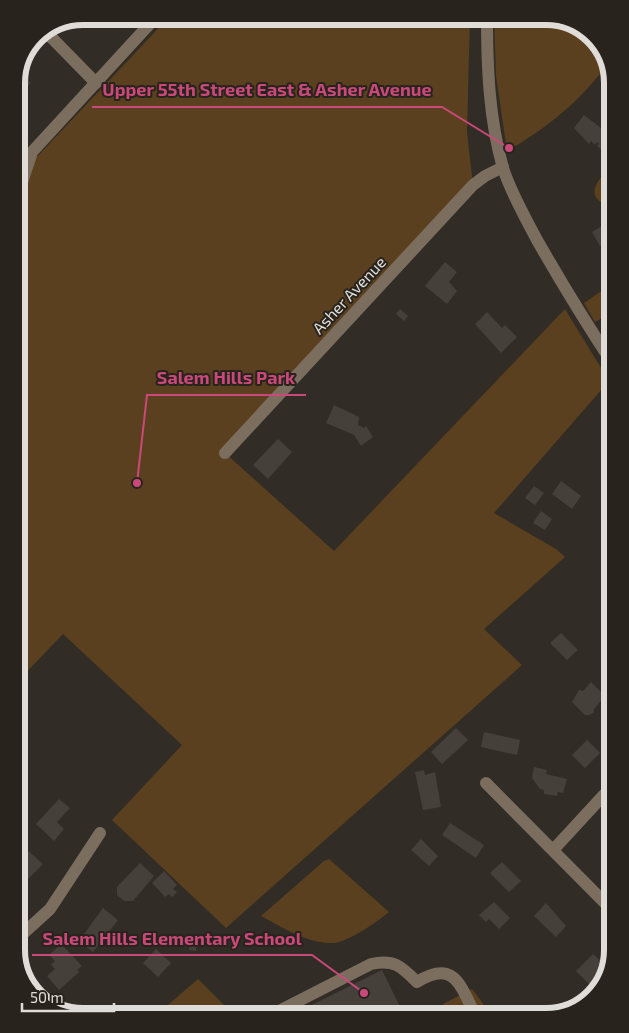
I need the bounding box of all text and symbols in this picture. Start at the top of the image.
callout: Upper 55th Street East & Asher Avenue [92,74,442,107]
text: Upper 55th Street East & Asher Avenue [102,78,432,100]
street label: Asher Avenue [308,252,389,337]
callout: Salem Hills Park [147,362,306,395]
text: Salem Hills Park [157,366,295,388]
callout: Salem Hills Elementary School [32,922,312,955]
text: Salem Hills Elementary School [42,927,302,949]
scale bar [22,980,115,1012]
text: 50 m [30,988,64,1006]

